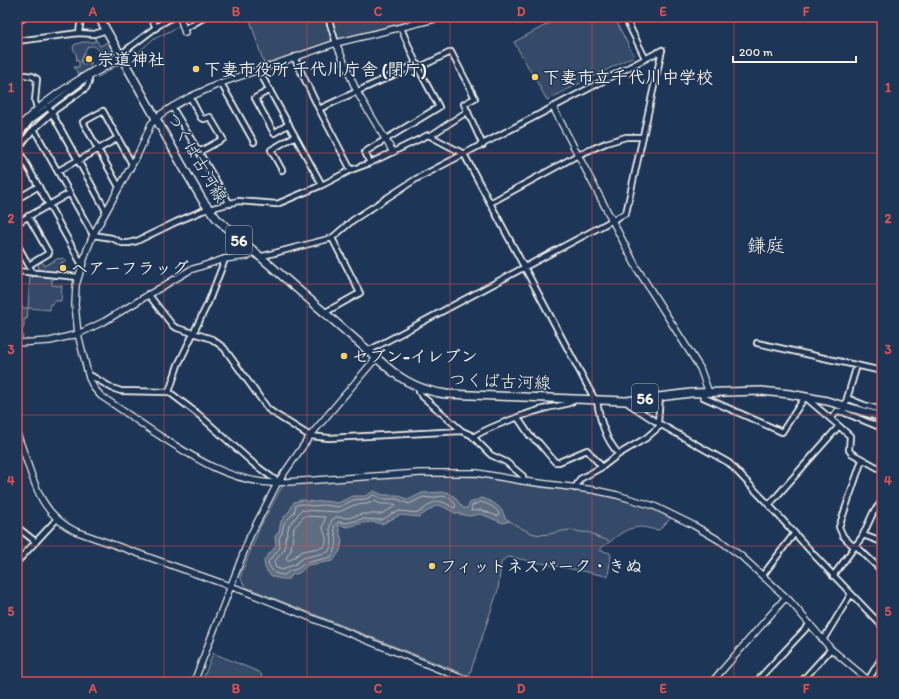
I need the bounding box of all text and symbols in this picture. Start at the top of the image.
text: A [88,4,98,19]
text: B [232,4,241,19]
text: C [374,4,383,19]
text: D [517,4,526,19]
text: E [659,4,667,19]
text: F [803,4,810,19]
scale bar [733,38,856,64]
text: 200 m [739,45,773,59]
place label: 宗道神社 [97,49,165,69]
marker: 宗道神社 [84,54,94,64]
place label: 下妻市役所 千代川庁舎 (閉庁) [204,59,427,80]
marker: 下妻市役所 千代川庁舎 (閉庁) [191,64,201,74]
place label: 下妻市立千代川中学校 [543,67,713,87]
marker: 下妻市立千代川中学校 [530,72,540,82]
text: 1 [8,80,14,95]
text: 1 [885,80,891,95]
street label: つくば古河線 [162,108,232,206]
text: 2 [8,211,15,226]
text: 2 [885,211,892,226]
road number: 56 [226,226,252,254]
district label: 鎌庭 [747,234,785,257]
place label: ヘアーフラッグ [71,258,189,278]
marker: ヘアーフラッグ [58,263,68,273]
text: 3 [7,342,15,357]
text: 3 [884,342,892,357]
place label: セブン-イレブン [352,346,478,366]
marker: セブン-イレブン [339,351,349,361]
street label: つくば古河線 [449,369,551,393]
road number: 56 [632,384,658,412]
text: 4 [7,473,15,488]
text: 4 [884,473,892,488]
place label: フィットネスパーク・きぬ [440,556,642,576]
marker: フィットネスパーク・きぬ [427,561,437,571]
text: 5 [8,604,15,619]
text: 5 [885,604,892,619]
text: A [88,681,98,696]
text: B [232,681,241,696]
text: C [374,681,383,696]
text: D [517,681,526,696]
text: E [659,681,667,696]
text: F [803,681,810,696]

